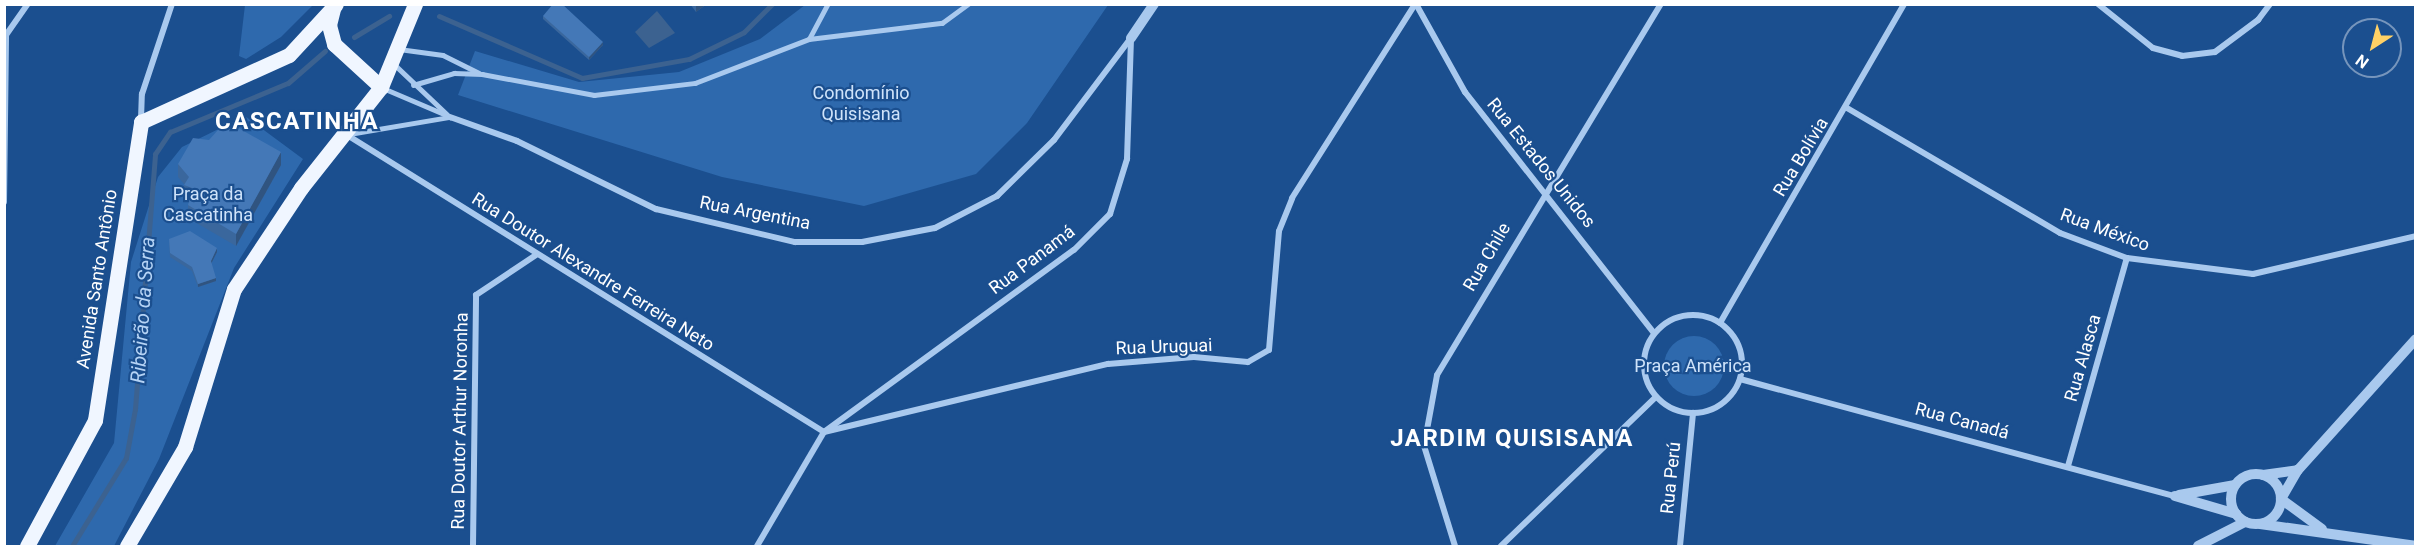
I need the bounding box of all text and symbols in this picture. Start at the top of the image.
north arrow [2342,18,2402,78]
text: N [2352,50,2372,72]
park label: Condomínio Quisisana [812,83,910,125]
street label: Rua Estados Unidos [1482,94,1600,232]
district label: CASCATINHA [215,108,379,136]
street label: Rua Bolívia [1769,114,1833,200]
park label: Praça da Cascatinha [163,184,253,226]
street label: Avenida Santo Antônio [72,188,122,370]
street label: Rua Doutor Alexandre Ferreira Neto [468,188,718,356]
street label: Rua Argentina [698,192,812,234]
street label: Rua México [2057,204,2153,256]
street label: Rua Chile [1459,219,1515,295]
street label: Rua Panamá [985,221,1079,299]
water label: Ribeirão da Serra [126,236,160,384]
street label: Rua Doutor Arthur Noronha [447,312,473,530]
street label: Rua Alasca [2060,312,2106,404]
street label: Rua Uruguai [1115,335,1213,359]
park label: Praça América [1634,355,1752,377]
street label: Rua Canadá [1913,398,2011,444]
district label: JARDIM QUISISANA [1390,425,1634,453]
street label: Rua Perú [1656,441,1686,515]

